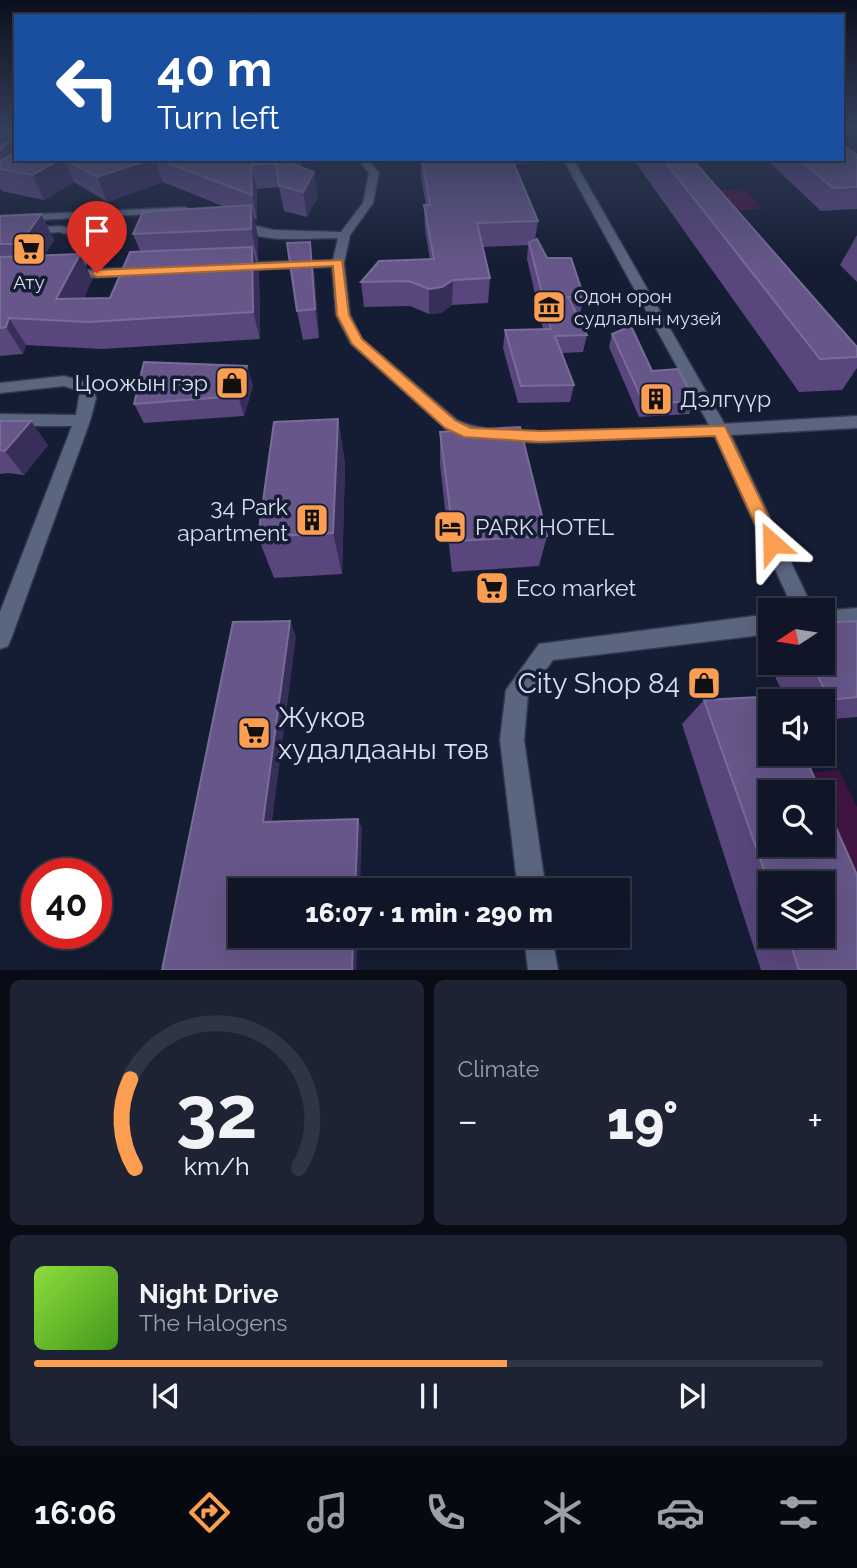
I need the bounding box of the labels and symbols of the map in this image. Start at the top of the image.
pin [67,201,127,273]
supermarket icon: Ату [10,230,48,268]
place label: Ату [13,271,45,293]
place label: Одон орон судлалын музей [574,285,721,329]
museum icon: Одон орон судлалын музей [530,288,568,326]
shop icon: Цоожын гэр [213,364,251,402]
place label: Цоожын гэр [74,369,208,396]
building icon: Дэлгүүр [637,380,675,418]
place label: Дэлгүүр [680,385,771,412]
place label: 34 Park apartment [177,493,288,546]
building icon: 34 Park apartment [293,501,331,539]
position arrow [735,506,809,580]
hotel icon: PARK HOTEL [431,508,469,546]
place label: PARK HOTEL [475,513,615,540]
supermarket icon: Eco market [473,569,511,607]
place label: Eco market [516,574,636,601]
north arrow [758,598,835,676]
shop icon: City Shop 84 [685,664,723,702]
place label: City Shop 84 [517,667,680,700]
place label: Жуков худалдааны төв [278,701,489,766]
supermarket icon: Жуков худалдааны төв [235,714,273,752]
speed limit sign: 40 [21,858,112,949]

